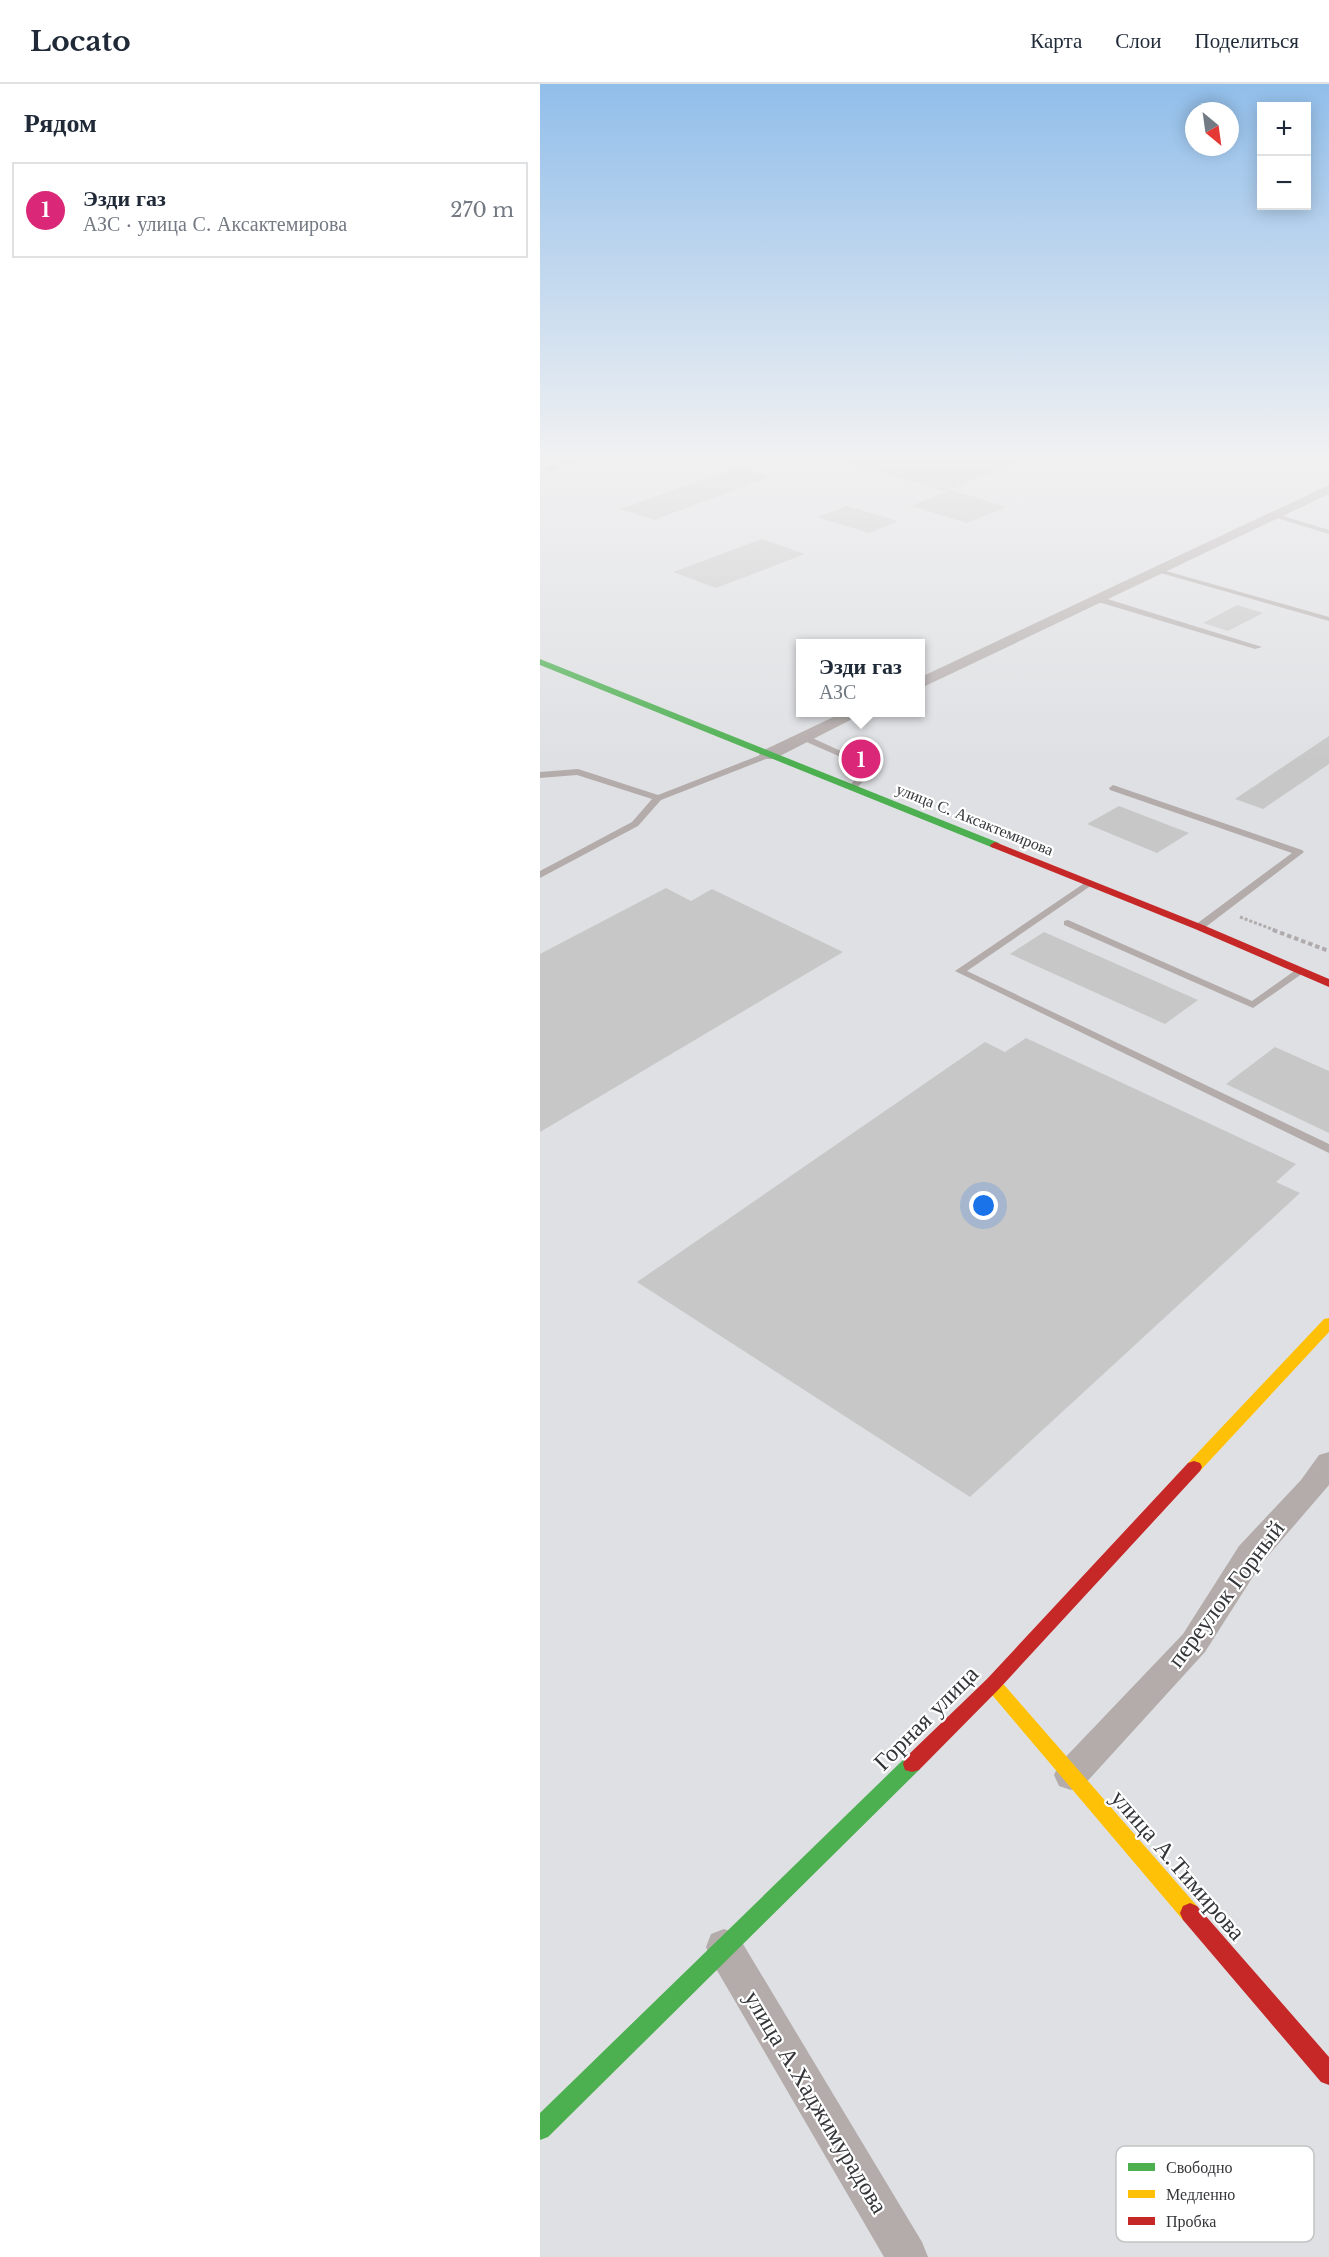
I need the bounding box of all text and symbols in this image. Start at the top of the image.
text: Locato [30,24,131,59]
text: Карта [1030,28,1082,54]
text: Слои [1115,28,1161,54]
text: Поделиться [1194,28,1299,54]
north arrow [1185,102,1239,156]
map controls [1257,102,1311,210]
button: + [1257,102,1311,156]
text: Рядом [24,107,97,139]
button: − [1257,156,1311,210]
text: Эзди газ [83,185,166,212]
text: 1 [41,198,50,222]
text: 270 m [450,198,514,222]
text: АЗС · улица С. Аксактемирова [83,212,347,236]
popup [796,639,925,717]
text: Эзди газ [819,653,902,680]
text: АЗС [819,680,856,704]
pin: 1 [842,736,880,782]
street label: улица С. Аксактемирова [893,778,1057,860]
your location [969,1191,998,1220]
street label: переулок Горный [1161,1514,1290,1673]
street label: Горная улица [867,1659,984,1776]
street label: улица А.Тимирова [1105,1783,1252,1946]
street label: улица А.Хаджимурадова [738,1985,895,2219]
legend [1116,2146,1314,2242]
text: Свободно [1166,2157,1233,2177]
text: Медленно [1166,2184,1235,2204]
text: Пробка [1166,2211,1216,2231]

